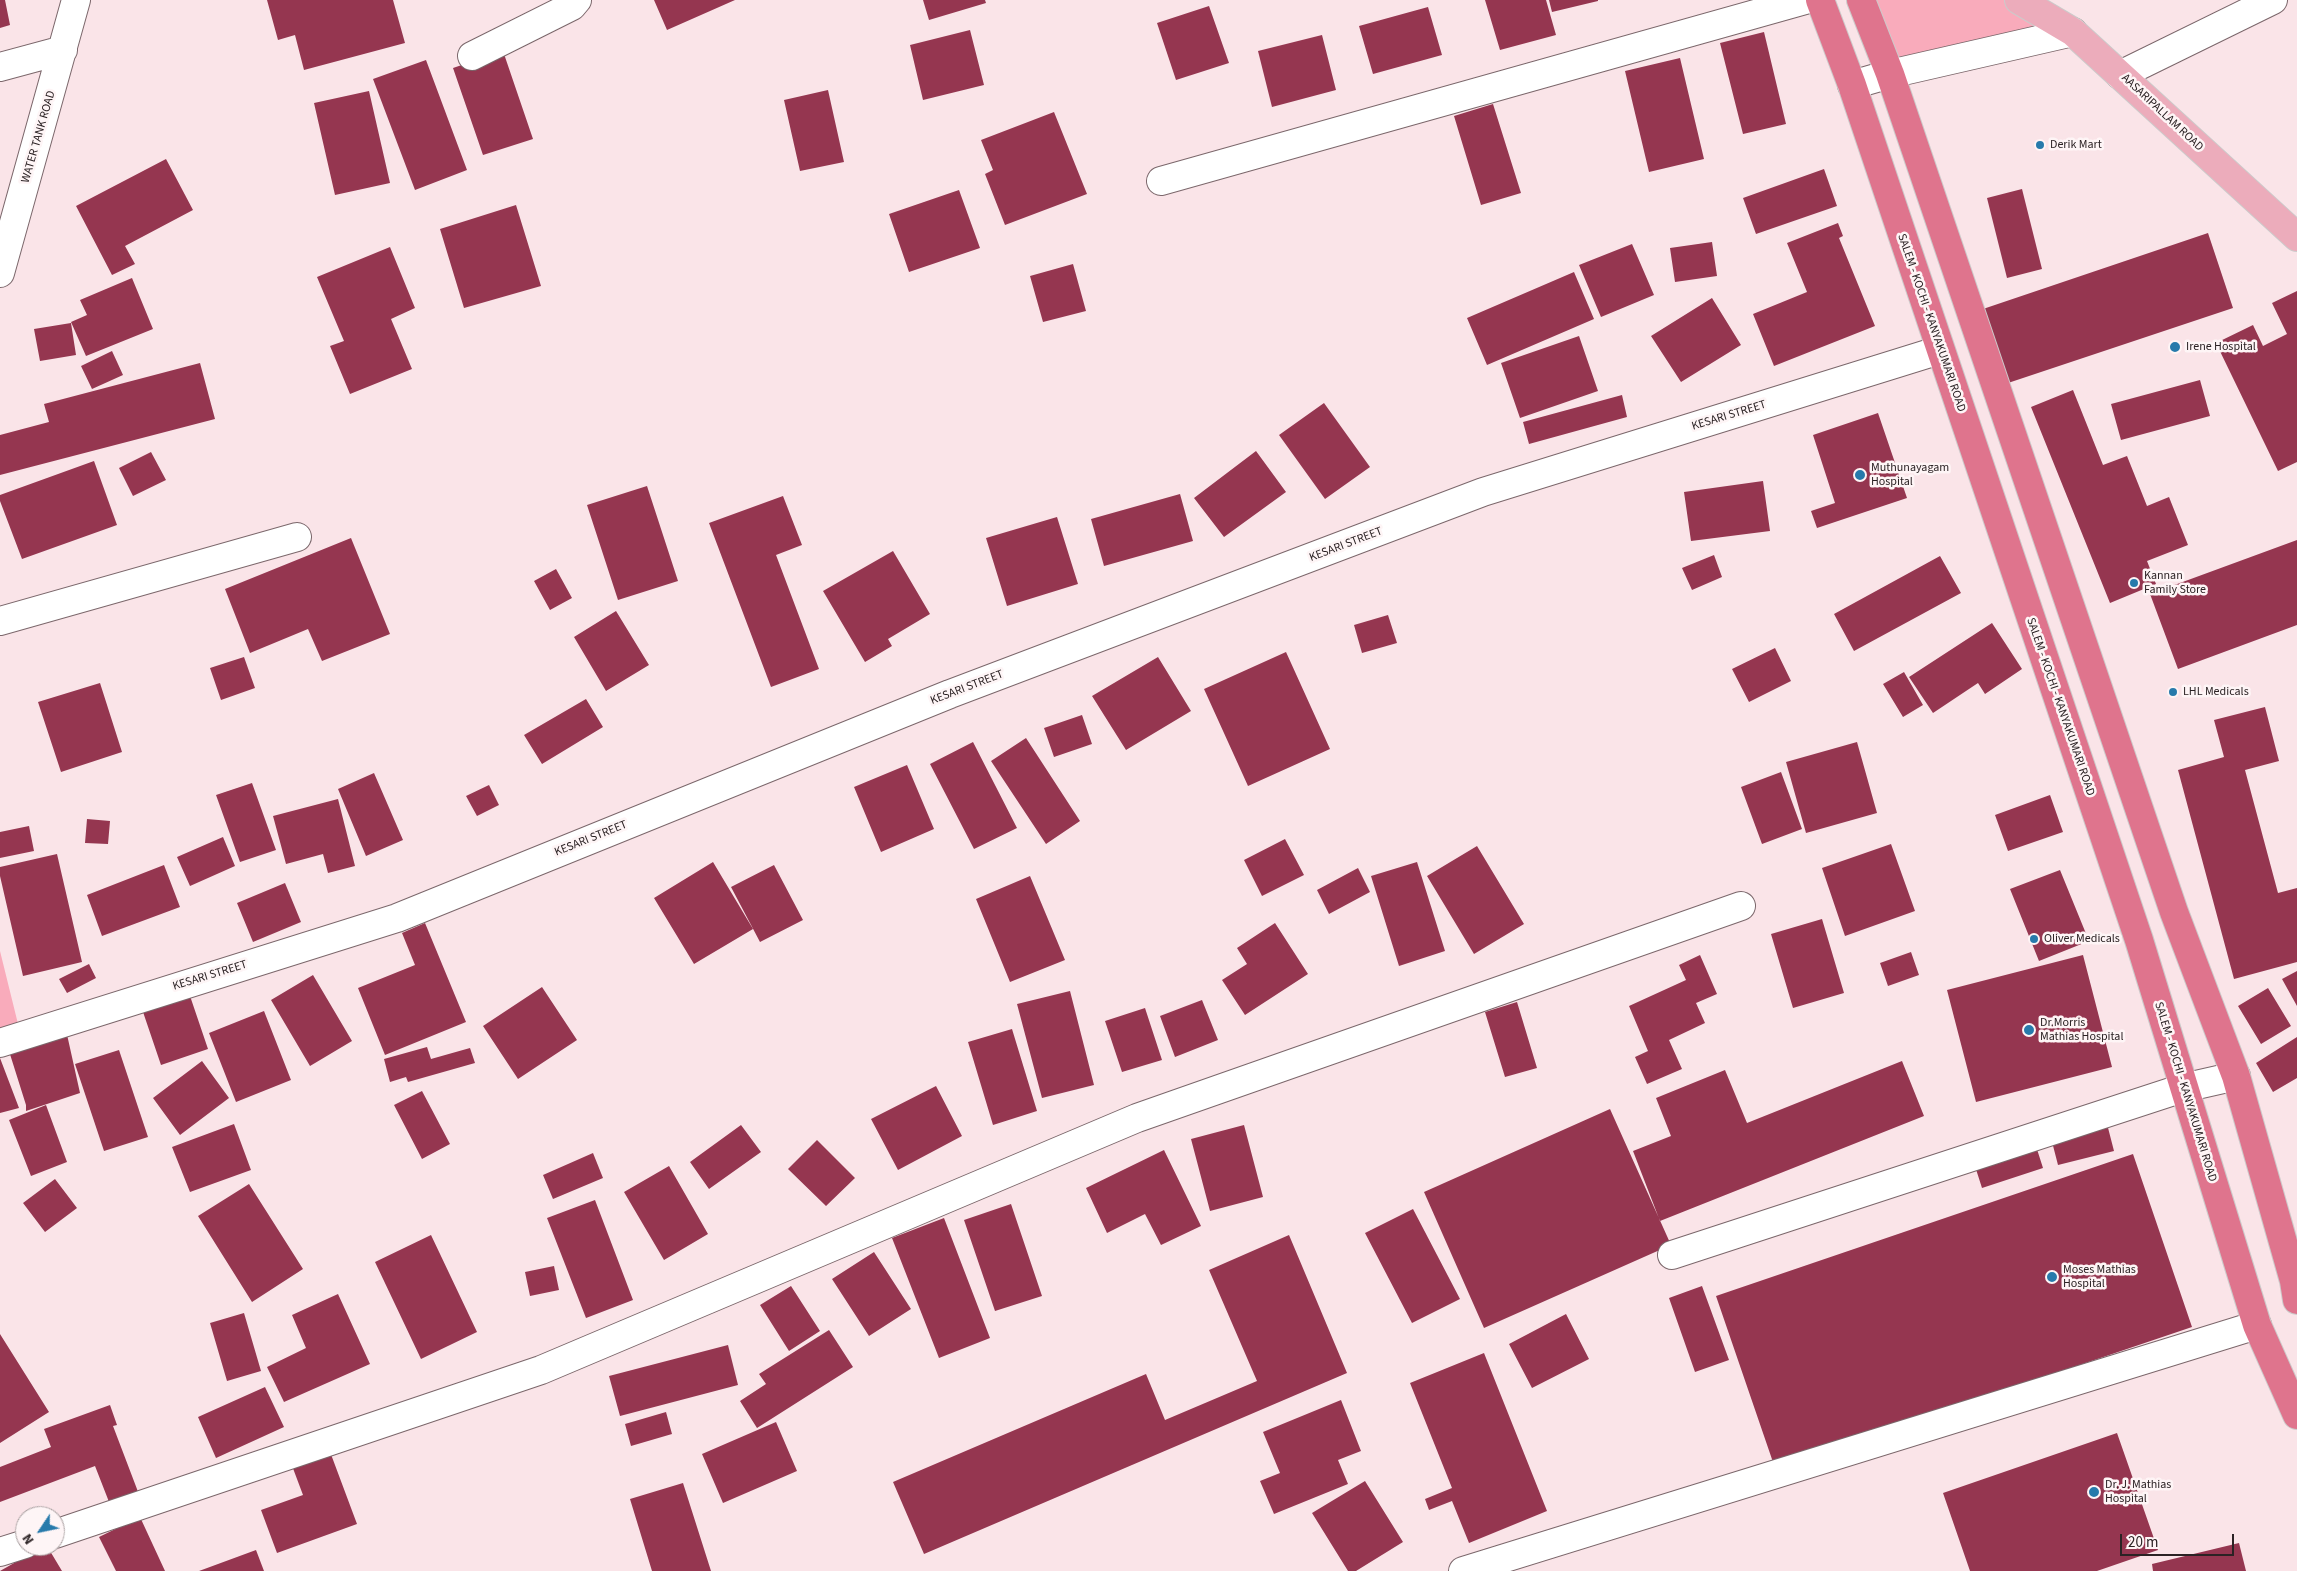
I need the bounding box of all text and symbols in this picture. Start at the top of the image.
street label: AASARIPALLAM ROAD [2118,71,2206,155]
street label: WATER TANK ROAD [19,89,59,185]
place label: Derik Mart [2050,138,2102,152]
marker: Derik Mart [2034,139,2046,151]
street label: SALEM - KOCHI - KANYAKUMARI ROAD [1894,232,1968,414]
marker: Irene Hospital [2168,340,2182,354]
place label: Irene Hospital [2186,340,2256,354]
street label: KESARI STREET [1690,398,1768,434]
place label: Muthunayagam Hospital [1871,461,1949,489]
marker: Muthunayagam Hospital [1853,468,1867,482]
street label: KESARI STREET [1307,524,1385,566]
place label: Kannan Family Store [2144,569,2206,597]
marker: Kannan Family Store [2128,577,2140,589]
street label: SALEM - KOCHI - KANYAKUMARI ROAD [2023,616,2097,798]
street label: KESARI STREET [928,667,1006,709]
place label: LHL Medicals [2183,685,2249,699]
marker: LHL Medicals [2167,686,2179,698]
street label: KESARI STREET [553,818,629,860]
place label: Oliver Medicals [2044,932,2120,946]
marker: Oliver Medicals [2028,933,2040,945]
street label: KESARI STREET [171,958,249,994]
street label: SALEM - KOCHI - KANYAKUMARI ROAD [2151,1000,2219,1184]
place label: Dr.Morris Mathias Hospital [2040,1016,2123,1044]
marker: Dr.Morris Mathias Hospital [2022,1023,2036,1037]
place label: Moses Mathias Hospital [2063,1263,2136,1291]
marker: Moses Mathias Hospital [2045,1270,2059,1284]
place label: Dr. J. Mathias Hospital [2105,1478,2171,1506]
marker: Dr. J. Mathias Hospital [2087,1485,2101,1499]
north arrow [15,1506,65,1556]
scale bar [2122,1524,2236,1556]
text: N [17,1529,39,1548]
text: 20 m [2128,1532,2158,1553]

